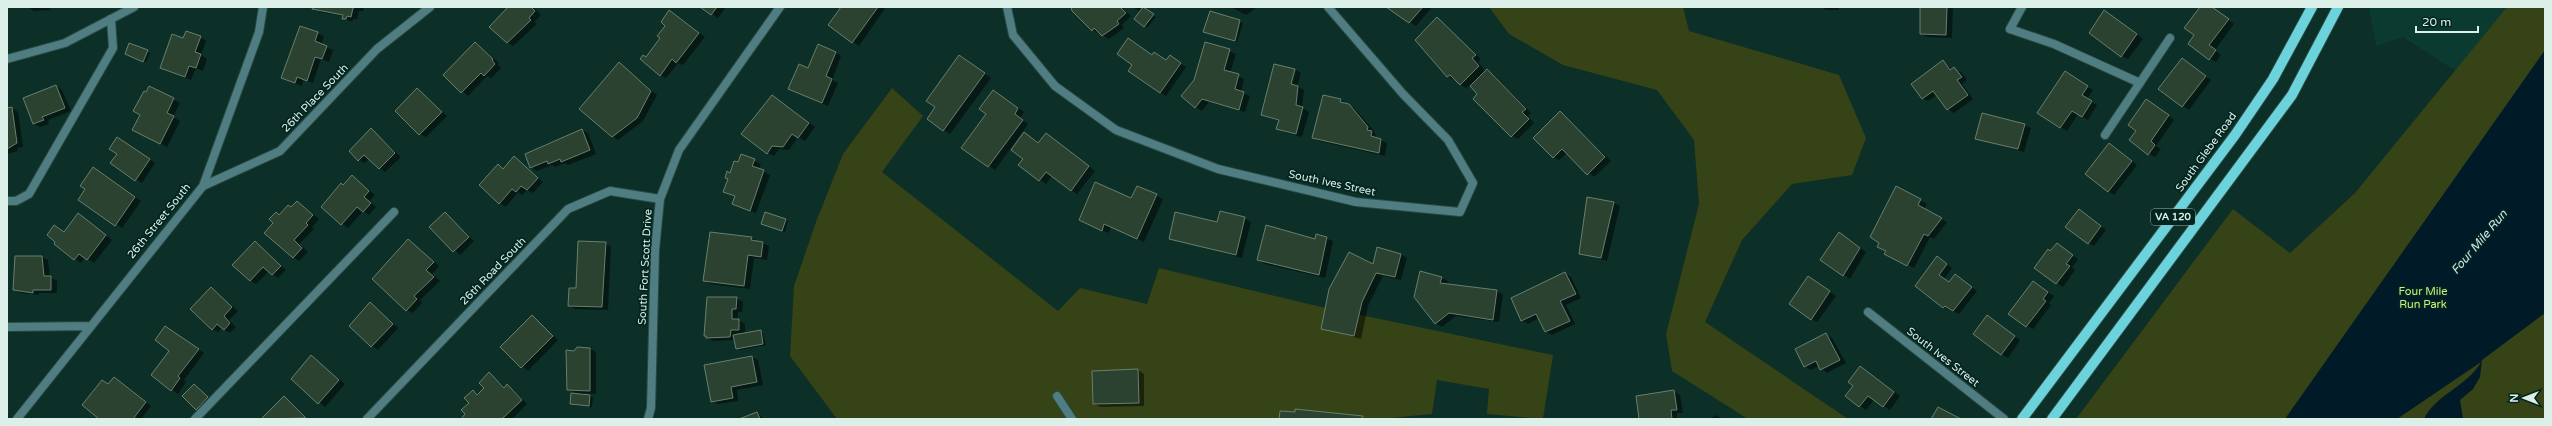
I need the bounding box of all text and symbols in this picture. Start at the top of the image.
scale bar [2416,8,2478,34]
text: 20 m [2422,15,2451,29]
street label: 26th Place South [279,61,351,135]
street label: South Glebe Road [2173,110,2239,194]
street label: South Ives Street [1287,167,1377,199]
street label: 26th Street South [125,181,193,261]
water label: Four Mile Run [2448,206,2510,277]
street label: South Fort Scott Drive [635,209,655,325]
road number: VA 120 [2151,209,2195,225]
street label: 26th Road South [457,234,529,308]
park label: Four Mile Run Park [2399,285,2447,311]
street label: South Ives Street [1904,325,1982,389]
north arrow [2504,378,2544,418]
text: N [2508,394,2521,402]

